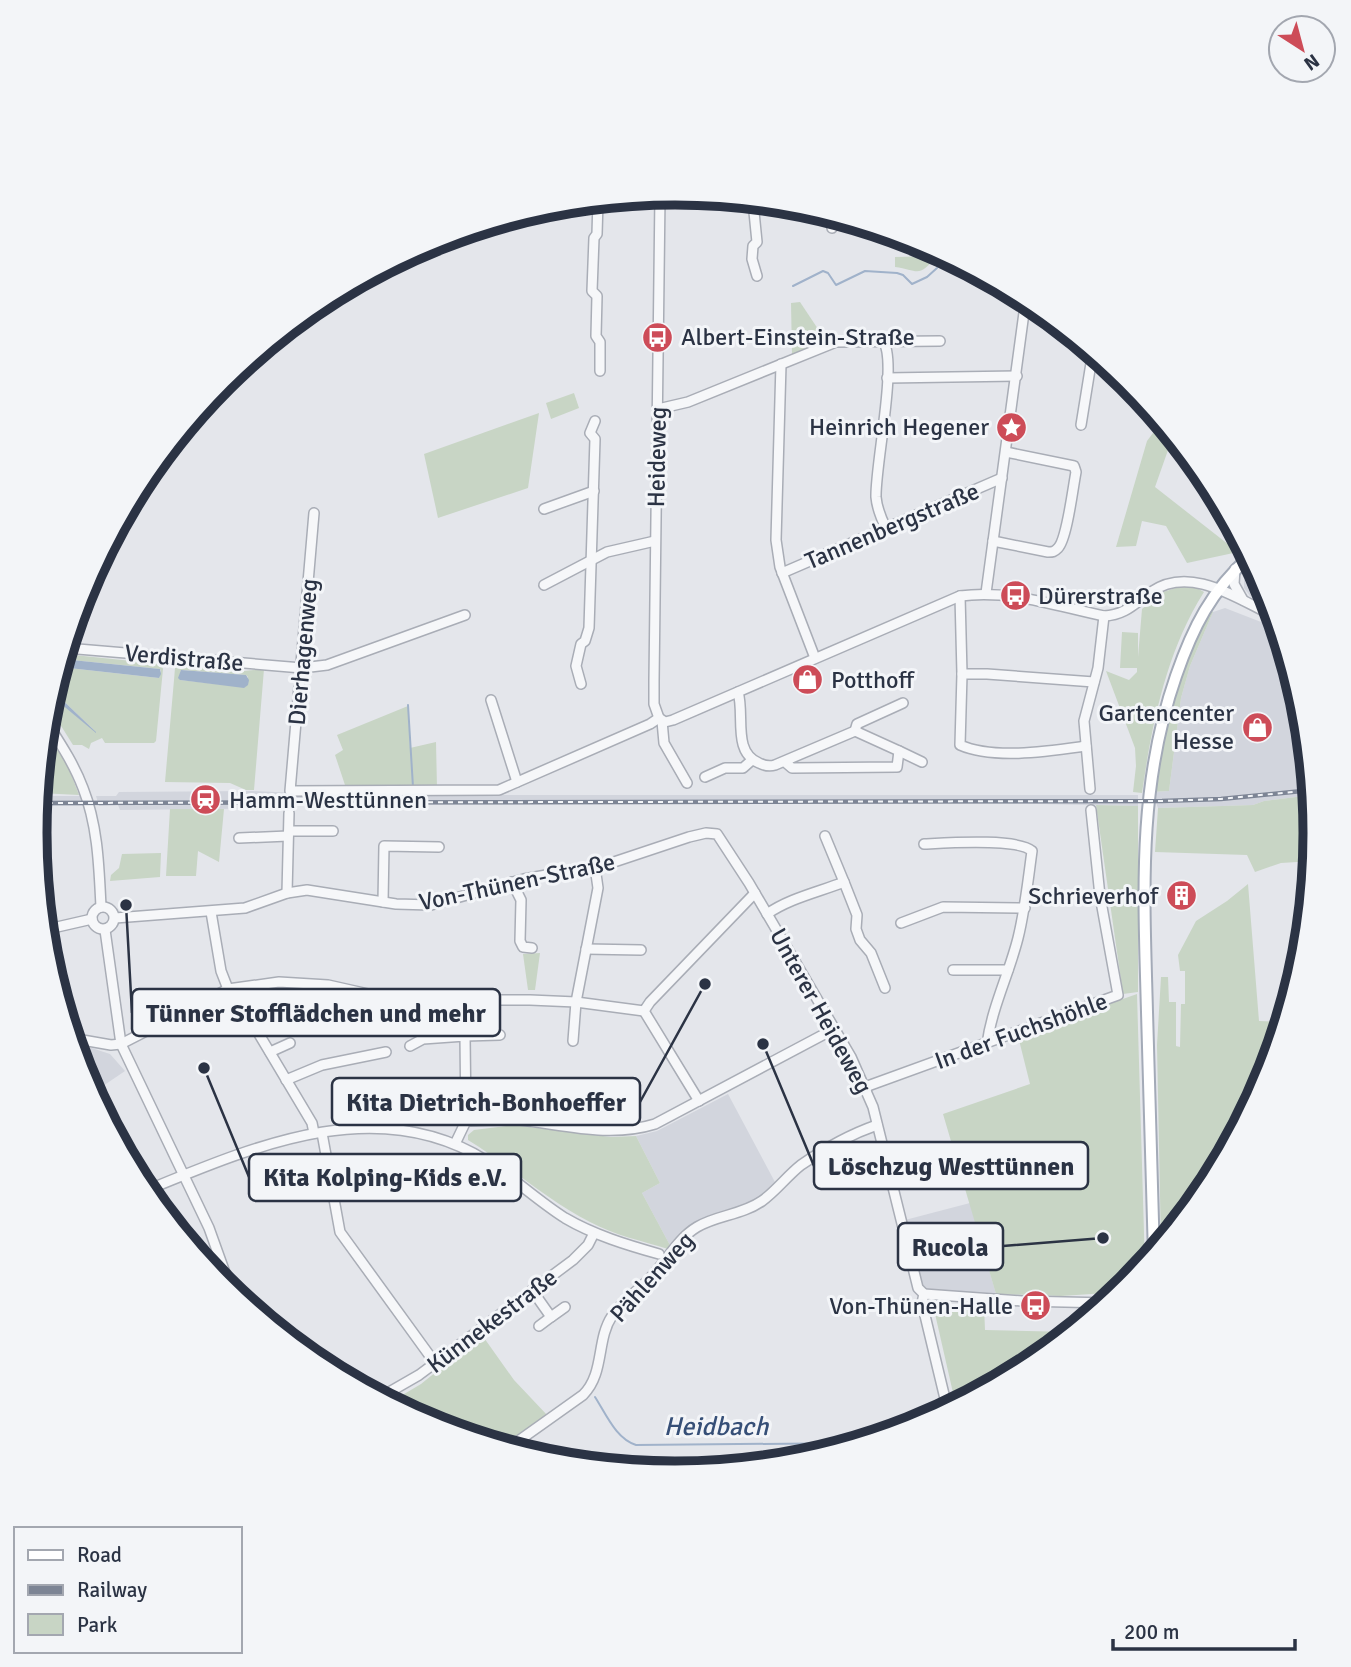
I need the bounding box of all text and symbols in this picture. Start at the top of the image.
north arrow [1267,14,1337,84]
text: N [1299,48,1324,76]
bus stop icon: Albert-Einstein-Straße [641,320,675,354]
place label: Albert-Einstein-Straße [681,322,915,352]
street label: Heideweg [641,406,673,508]
place icon: Heinrich Hegener [995,410,1029,444]
place label: Heinrich Hegener [809,412,989,442]
street label: Tannenbergstraße [800,476,984,576]
street label: Dierhagenweg [282,577,324,727]
bus stop icon: Dürerstraße [998,579,1032,613]
place label: Dürerstraße [1038,581,1163,611]
street label: Verdistraße [123,638,245,678]
shop icon: Potthoff [791,663,825,697]
place label: Potthoff [831,665,915,695]
place label: Gartencenter Hesse [1098,698,1234,756]
shop icon: Gartencenter Hesse [1240,710,1274,744]
station icon: Hamm-Westtünnen [189,783,223,817]
place label: Hamm-Westtünnen [229,785,427,815]
street label: Von-Thünen-Straße [416,847,618,917]
building icon: Schrieverhof [1164,879,1198,913]
place label: Schrieverhof [1028,881,1159,911]
street label: Unterer Heideweg [763,923,879,1099]
street label: In der Fuchshöhle [931,986,1111,1076]
callout: Tünner Stofflädchen und mehr [132,989,500,1036]
text: Tünner Stofflädchen und mehr [146,998,487,1030]
callout: Kita Dietrich-Bonhoeffer [332,1078,640,1125]
text: Kita Dietrich-Bonhoeffer [346,1087,627,1119]
callout: Löschzug Westtünnen [814,1142,1088,1189]
text: Löschzug Westtünnen [828,1151,1074,1183]
callout: Kita Kolping-Kids e.V. [249,1154,521,1201]
text: Kita Kolping-Kids e.V. [263,1162,507,1194]
callout: Rucola [898,1223,1003,1270]
street label: Pählenweg [604,1226,700,1328]
text: Rucola [912,1232,989,1264]
street label: Künnekestraße [421,1262,563,1380]
bus stop icon: Von-Thünen-Halle [1019,1289,1053,1323]
place label: Von-Thünen-Halle [829,1291,1013,1321]
water label: Heidbach [664,1411,769,1443]
legend [14,1527,242,1653]
text: Road [77,1542,122,1568]
text: Railway [77,1577,147,1603]
scale bar [1113,1608,1295,1652]
text: Park [77,1612,118,1638]
text: 200 m [1124,1619,1179,1645]

